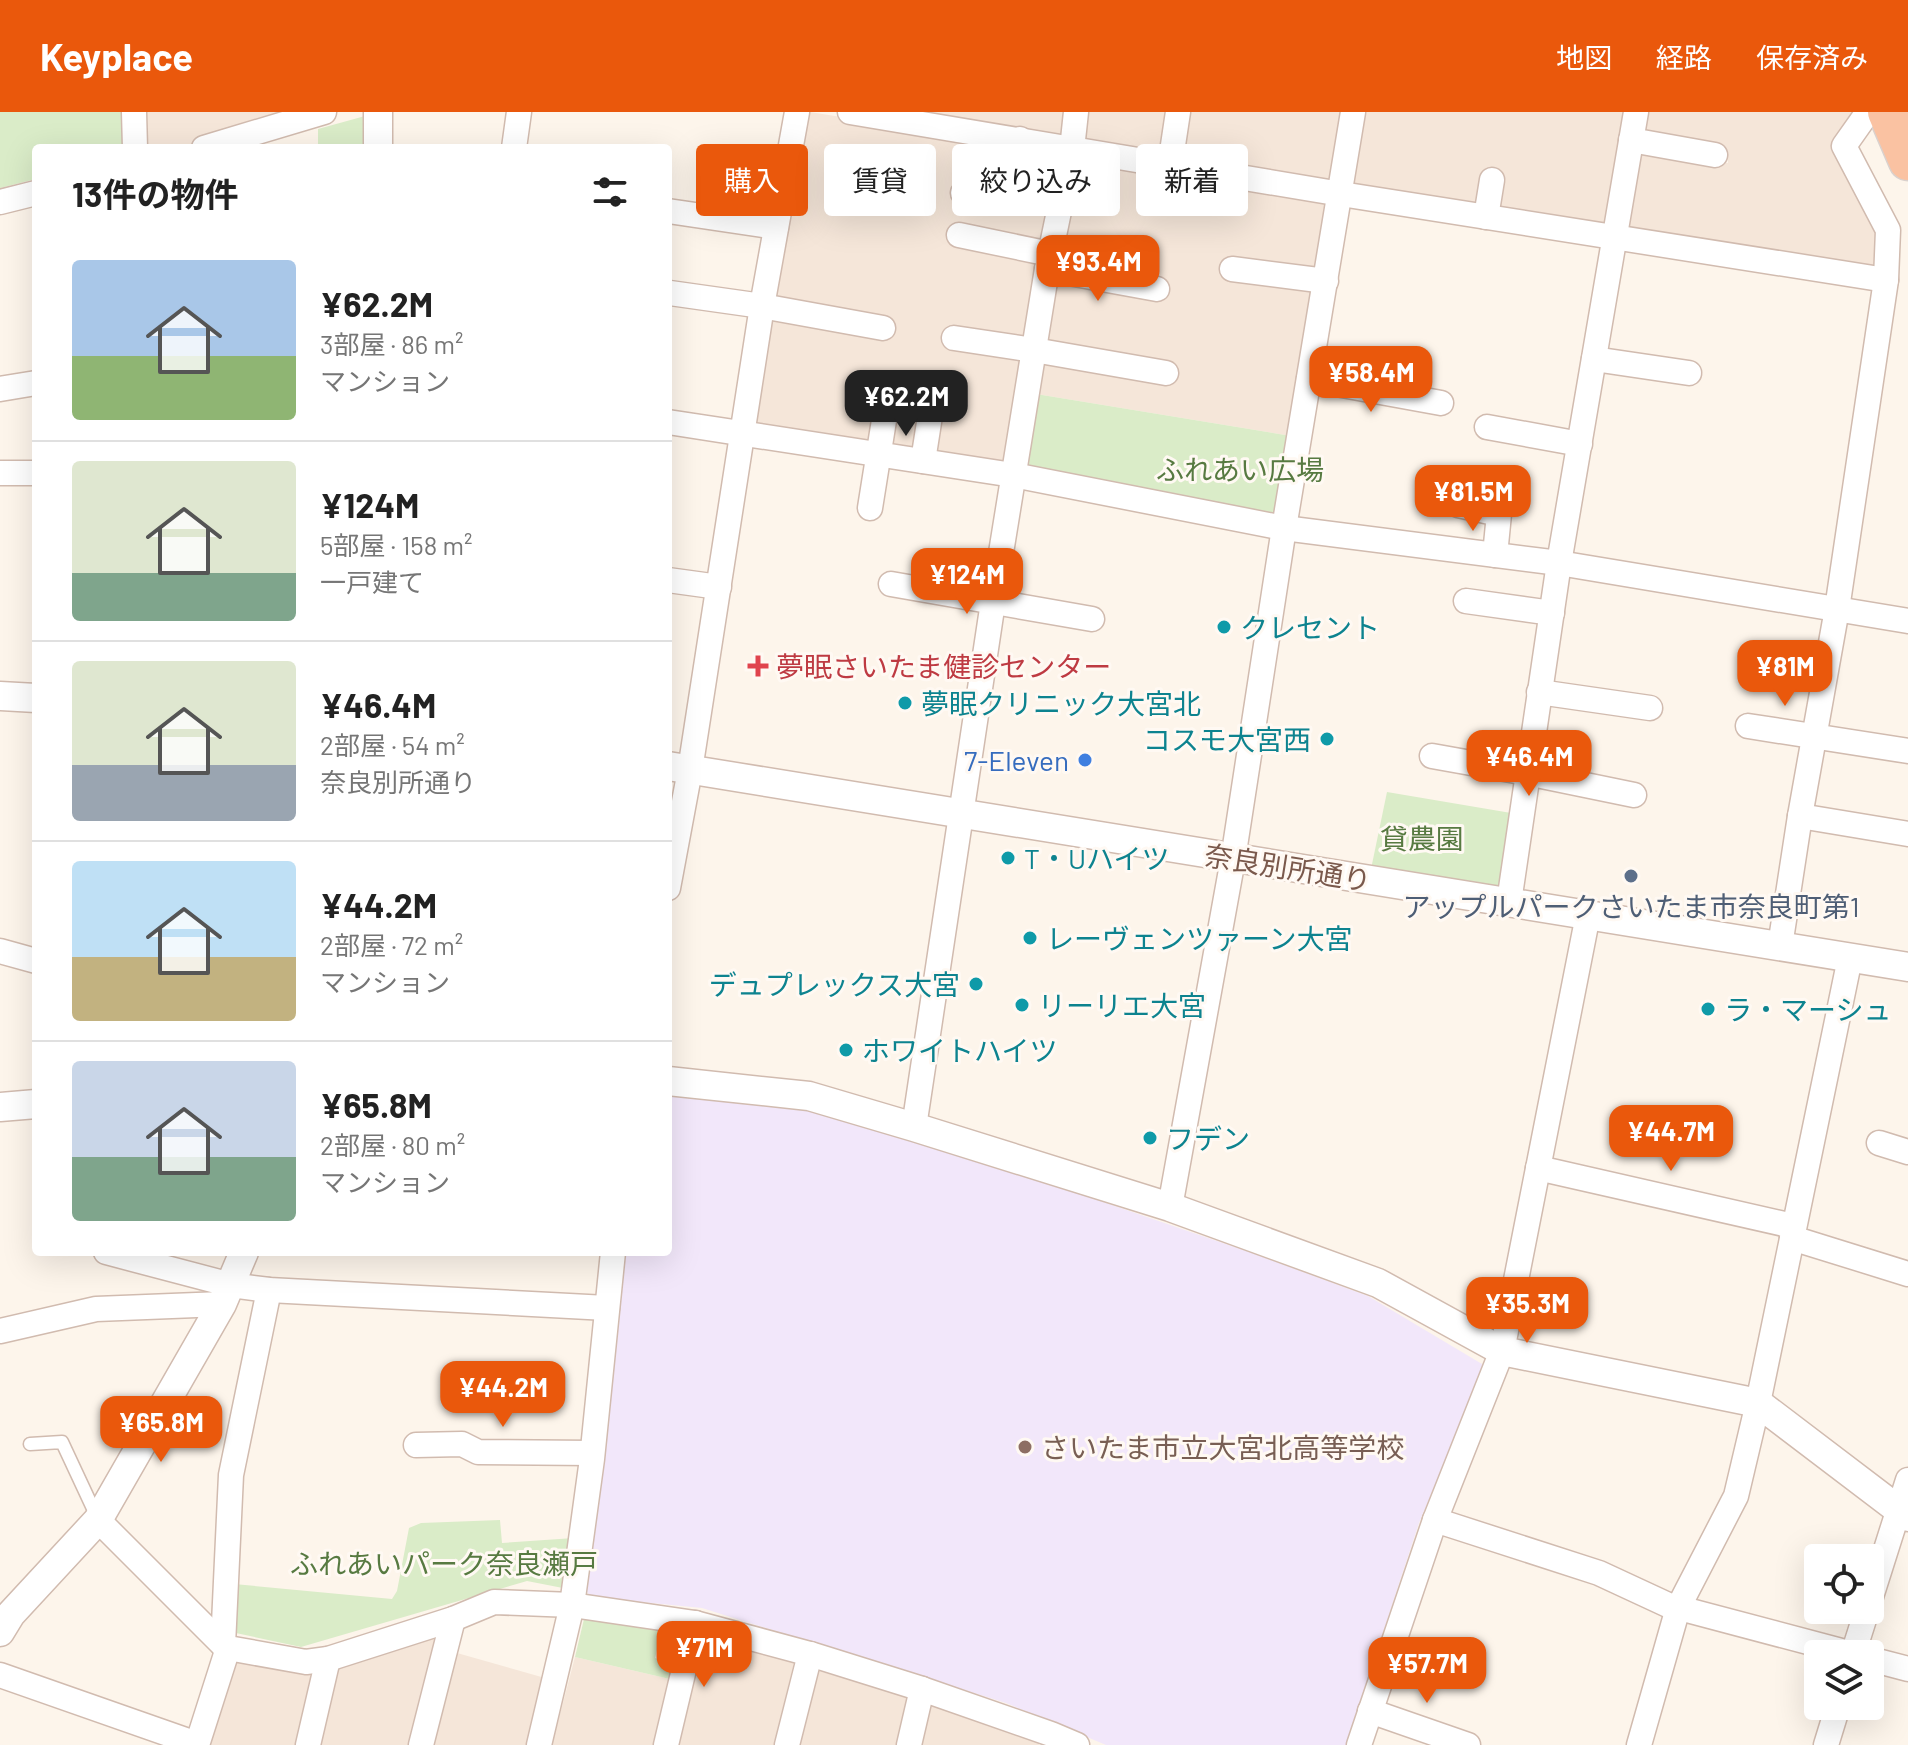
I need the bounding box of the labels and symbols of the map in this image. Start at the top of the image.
pin: ¥93.4M [1033,235,1163,303]
pin: ¥58.4M [1306,346,1436,414]
pin: ¥62.2M [841,370,971,438]
park label: ふれあい広場 [1156,452,1324,486]
pin: ¥81.5M [1408,465,1538,533]
pin: ¥124M [911,548,1023,616]
place label: クレセント [1240,610,1380,644]
marker: クレセント [1215,618,1233,636]
pin: ¥81M [1738,640,1832,708]
place label: 夢眠さいたま健診センター [776,649,1111,683]
marker: 夢眠さいたま健診センター [747,655,769,677]
place label: 夢眠クリニック大宮北 [921,686,1201,720]
marker: 夢眠クリニック大宮北 [896,694,914,712]
place label: コスモ大宮西 [1143,722,1311,756]
marker: コスモ大宮西 [1318,730,1336,748]
pin: ¥46.4M [1464,730,1594,798]
place label: 7-Eleven [964,743,1069,777]
marker: 7-Eleven [1076,751,1094,769]
park label: 貸農園 [1380,821,1464,855]
street label: 奈良別所通り [1202,837,1374,897]
place label: T・Uハイツ [1024,841,1170,875]
marker: T・Uハイツ [999,849,1017,867]
marker: アップルパークさいたま市奈良町第1 [1622,867,1640,885]
place label: アップルパークさいたま市奈良町第1 [1403,889,1859,923]
place label: レーヴェンツァーン大宮 [1046,921,1353,955]
marker: レーヴェンツァーン大宮 [1021,929,1039,947]
place label: デュプレックス大宮 [709,967,960,1001]
marker: デュプレックス大宮 [967,975,985,993]
place label: リーリエ大宮 [1038,988,1206,1022]
place label: ラ・マーシュ [1724,992,1891,1026]
marker: リーリエ大宮 [1013,996,1031,1014]
marker: ラ・マーシュ [1699,1000,1717,1018]
place label: ホワイトハイツ [862,1033,1057,1067]
marker: ホワイトハイツ [837,1041,855,1059]
pin: ¥44.7M [1606,1105,1736,1173]
place label: フデン [1166,1121,1250,1155]
marker: フデン [1141,1129,1159,1147]
pin: ¥35.3M [1462,1277,1592,1345]
pin: ¥44.2M [438,1361,568,1429]
pin: ¥65.8M [96,1396,226,1464]
place label: さいたま市立大宮北高等学校 [1041,1430,1404,1464]
marker: さいたま市立大宮北高等学校 [1016,1438,1034,1456]
park label: ふれあいパーク奈良瀬戸 [290,1546,598,1580]
pin: ¥71M [657,1621,751,1689]
pin: ¥57.7M [1362,1637,1492,1705]

